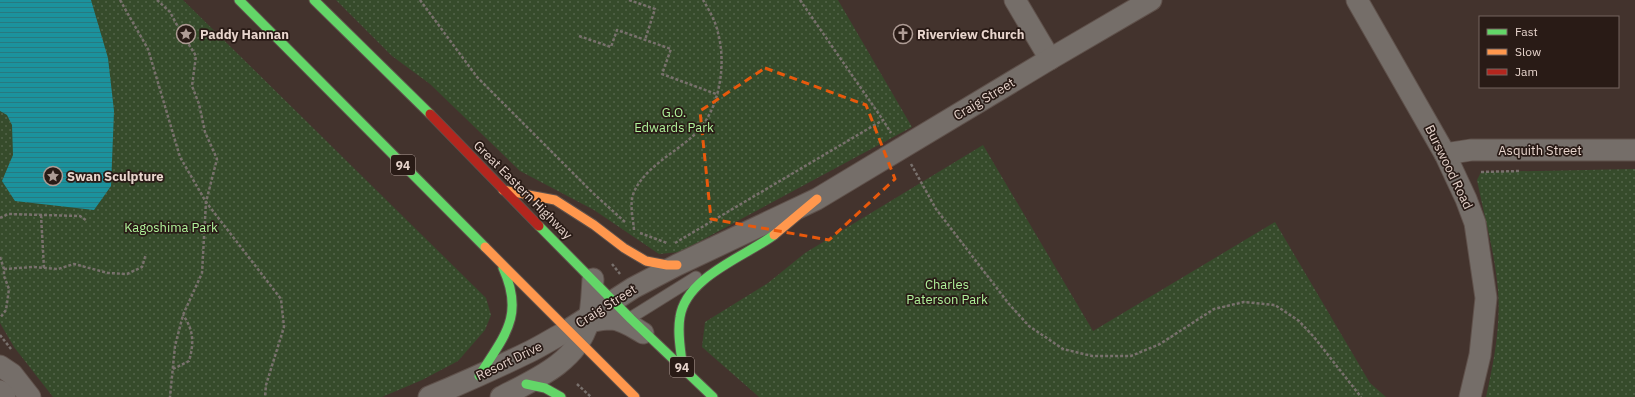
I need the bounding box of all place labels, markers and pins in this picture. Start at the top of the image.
place icon: Paddy Hannan [175,23,197,45]
church icon: Riverview Church [892,23,914,45]
place label: Paddy Hannan [200,26,289,43]
place label: Riverview Church [917,26,1025,43]
place icon: Swan Sculpture [42,165,64,187]
place label: Swan Sculpture [67,168,164,185]

